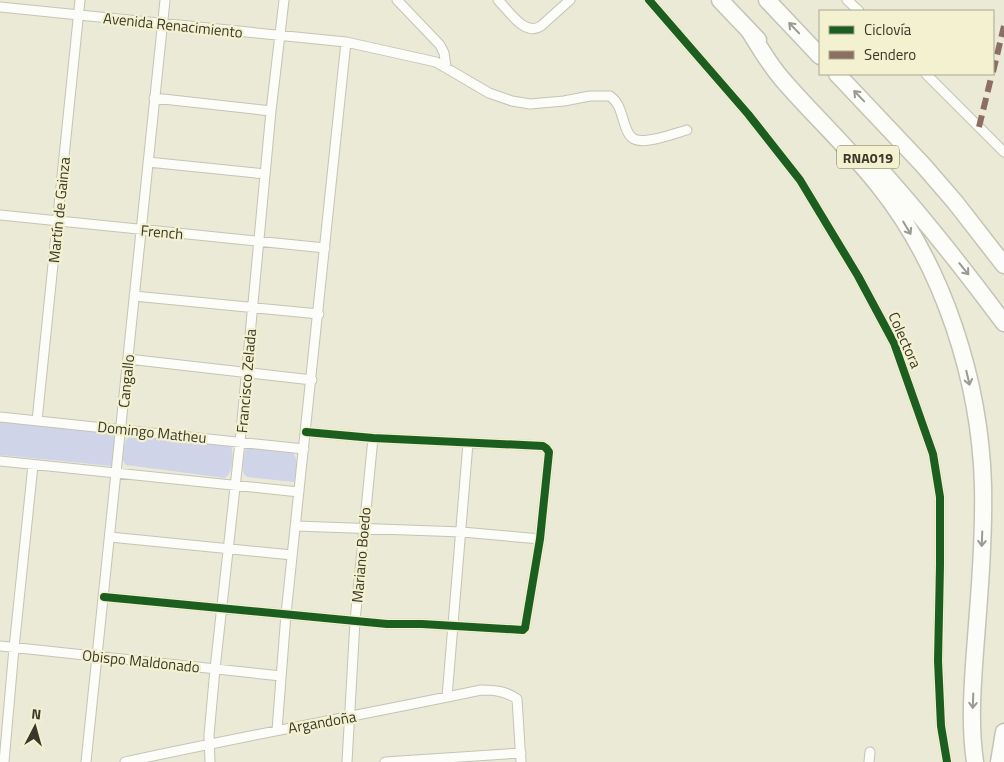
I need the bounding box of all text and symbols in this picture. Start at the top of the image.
street label: Avenida Renacimiento [102,6,244,44]
legend [819,10,994,75]
text: Ciclovía [864,18,912,41]
one-way arrow [788,21,800,34]
text: Sendero [864,43,916,66]
one-way arrow [853,90,865,102]
road number: RNA019 [837,146,899,168]
street label: Martín de Gainza [42,155,76,264]
street label: French [140,219,184,245]
one-way arrow [903,220,913,234]
one-way arrow [958,262,969,275]
street label: Colectora [882,308,928,372]
street label: Francisco Zelada [230,327,262,434]
street label: Cangallo [112,353,140,409]
one-way arrow [964,369,973,385]
street label: Domingo Matheu [96,415,208,449]
street label: Mariano Boedo [345,506,377,604]
one-way arrow [977,530,987,547]
street label: Obispo Maldonado [81,643,201,679]
one-way arrow [968,693,977,709]
north arrow [10,702,60,752]
text: N [30,703,42,725]
street label: Argandoña [286,705,358,739]

